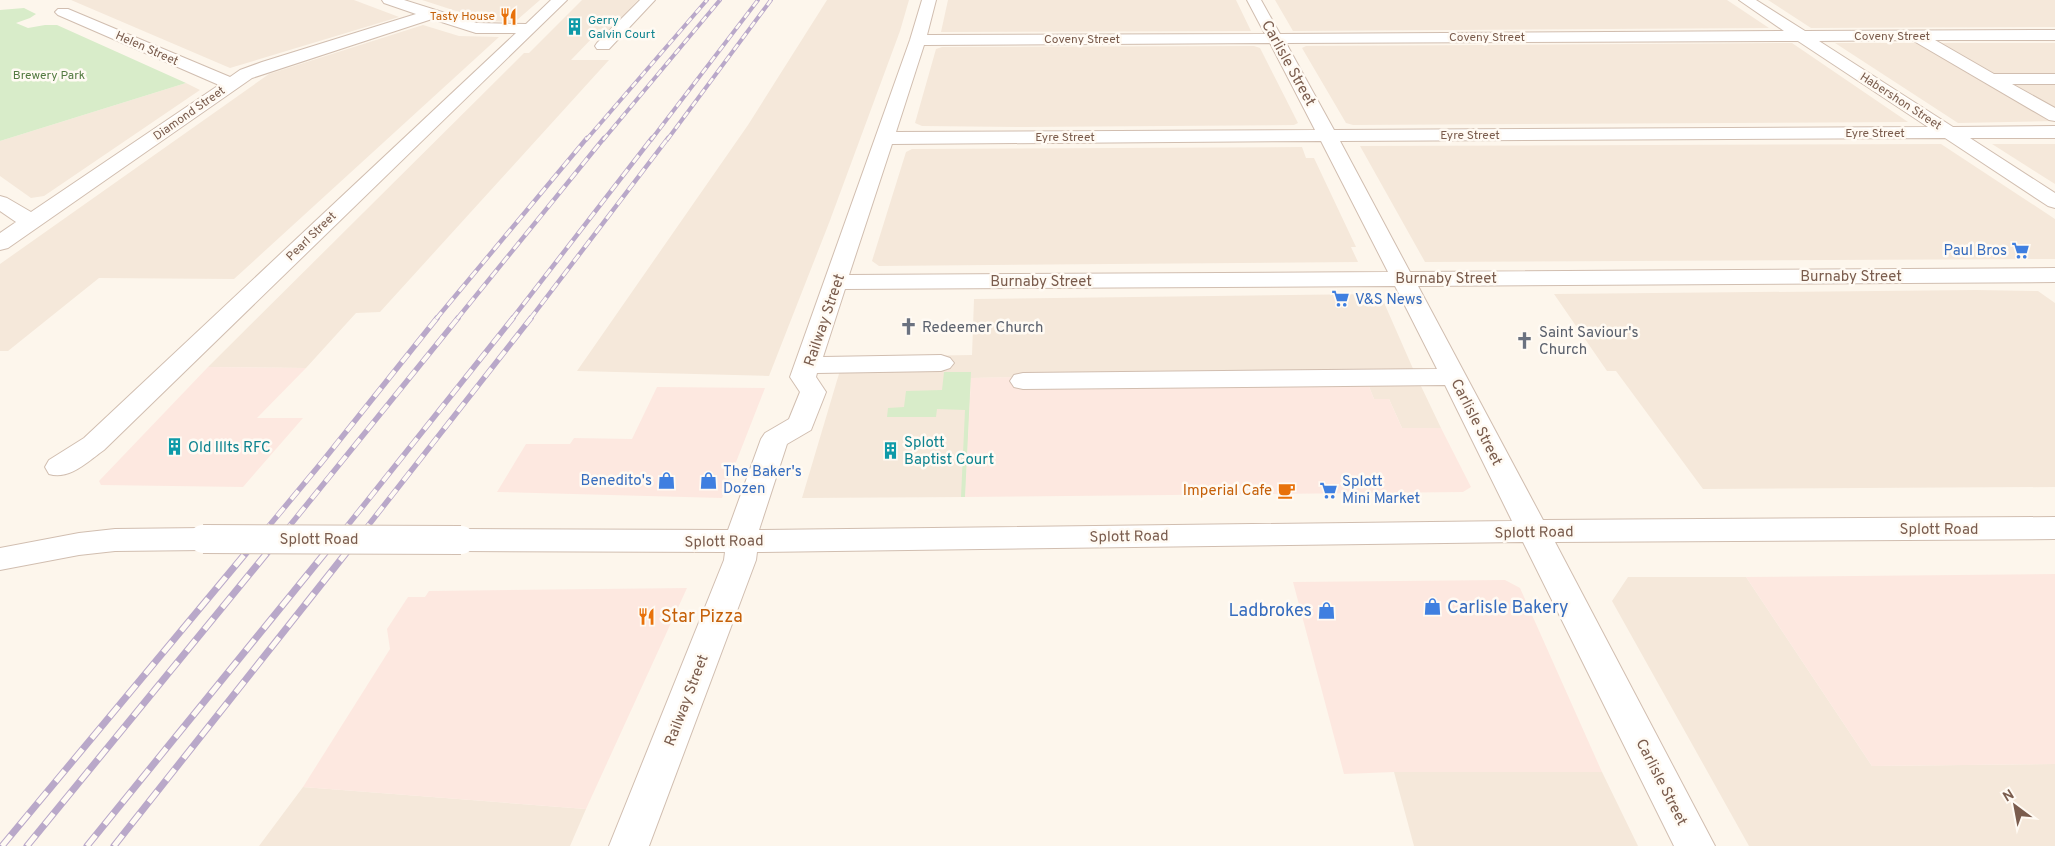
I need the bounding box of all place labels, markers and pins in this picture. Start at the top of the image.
restaurant icon: Tasty House [499,6,519,26]
place label: Tasty House [430,9,495,25]
place label: Gerry Galvin Court [588,13,655,43]
building icon: Gerry Galvin Court [564,17,584,37]
supermarket icon: Paul Bros [2011,240,2031,260]
place label: Paul Bros [1943,242,2007,261]
supermarket icon: V&S News [1331,289,1351,309]
place label: V&S News [1355,291,1422,310]
church icon: Redeemer Church [898,317,918,337]
place label: Redeemer Church [922,319,1044,338]
place label: Saint Saviour's Church [1539,324,1638,360]
church icon: Saint Saviour's Church [1515,331,1535,351]
place label: Splott Baptist Court [904,434,994,470]
building icon: Old Illts RFC [164,437,184,457]
place label: Old Illts RFC [188,439,271,458]
building icon: Splott Baptist Court [880,441,900,461]
place label: The Baker's Dozen [723,463,802,499]
shop icon: Benedito's [656,470,676,490]
shop icon: The Baker's Dozen [699,470,719,490]
place label: Benedito's [580,472,652,491]
place label: Splott Mini Market [1342,473,1420,509]
cafe icon: Imperial Cafe [1276,480,1296,500]
supermarket icon: Splott Mini Market [1318,480,1338,500]
place label: Imperial Cafe [1183,482,1272,501]
shop icon: Carlisle Bakery [1423,597,1443,617]
place label: Carlisle Bakery [1447,597,1569,620]
place label: Ladbrokes [1228,600,1312,623]
shop icon: Ladbrokes [1316,600,1336,620]
restaurant icon: Star Pizza [637,606,657,626]
place label: Star Pizza [661,606,743,629]

